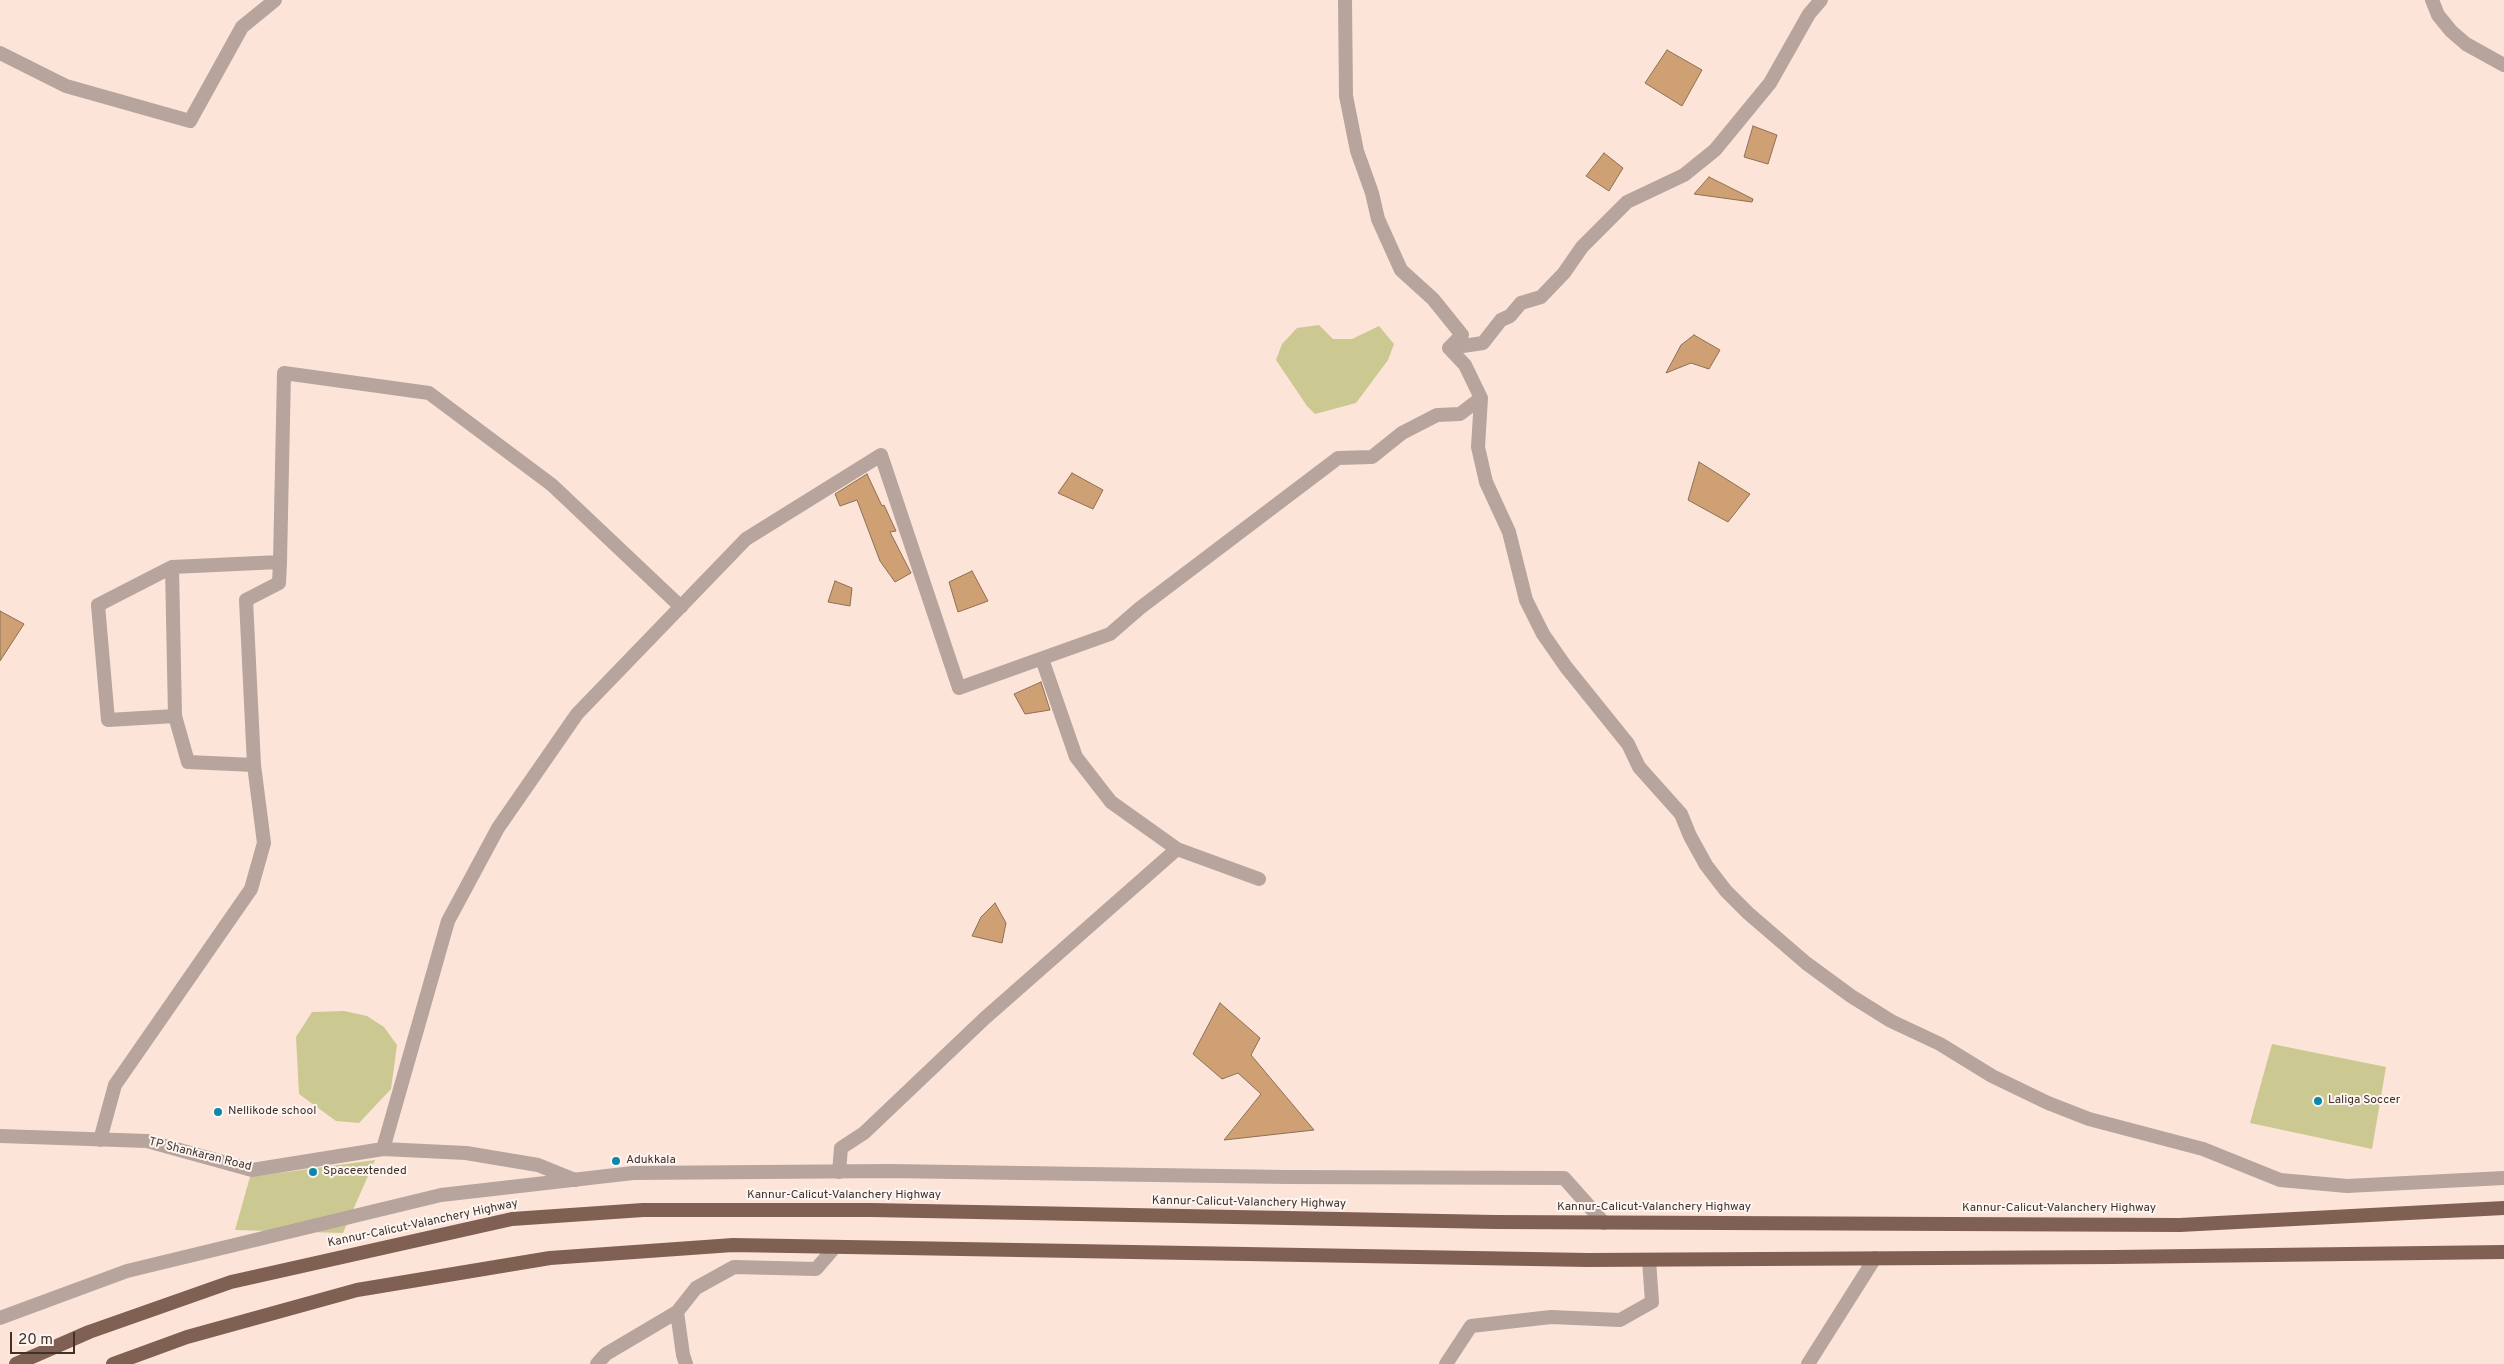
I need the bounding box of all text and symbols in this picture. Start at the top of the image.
place label: Laliga Soccer [2328,1094,2400,1108]
marker: Laliga Soccer [2312,1095,2324,1107]
place label: Nellikode school [228,1105,316,1119]
marker: Nellikode school [212,1106,224,1118]
street label: TP Shankaran Road [147,1135,253,1175]
place label: Adukkala [626,1154,676,1168]
marker: Adukkala [610,1155,622,1167]
place label: Spaceextended [323,1165,407,1179]
marker: Spaceextended [307,1166,319,1178]
street label: Kannur-Calicut-Valanchery Highway [747,1189,941,1203]
street label: Kannur-Calicut-Valanchery Highway [1152,1194,1346,1212]
street label: Kannur-Calicut-Valanchery Highway [327,1197,519,1251]
street label: Kannur-Calicut-Valanchery Highway [1557,1201,1751,1215]
street label: Kannur-Calicut-Valanchery Highway [1962,1202,2156,1216]
scale bar [12,1322,78,1354]
text: 20 m [18,1331,53,1350]

